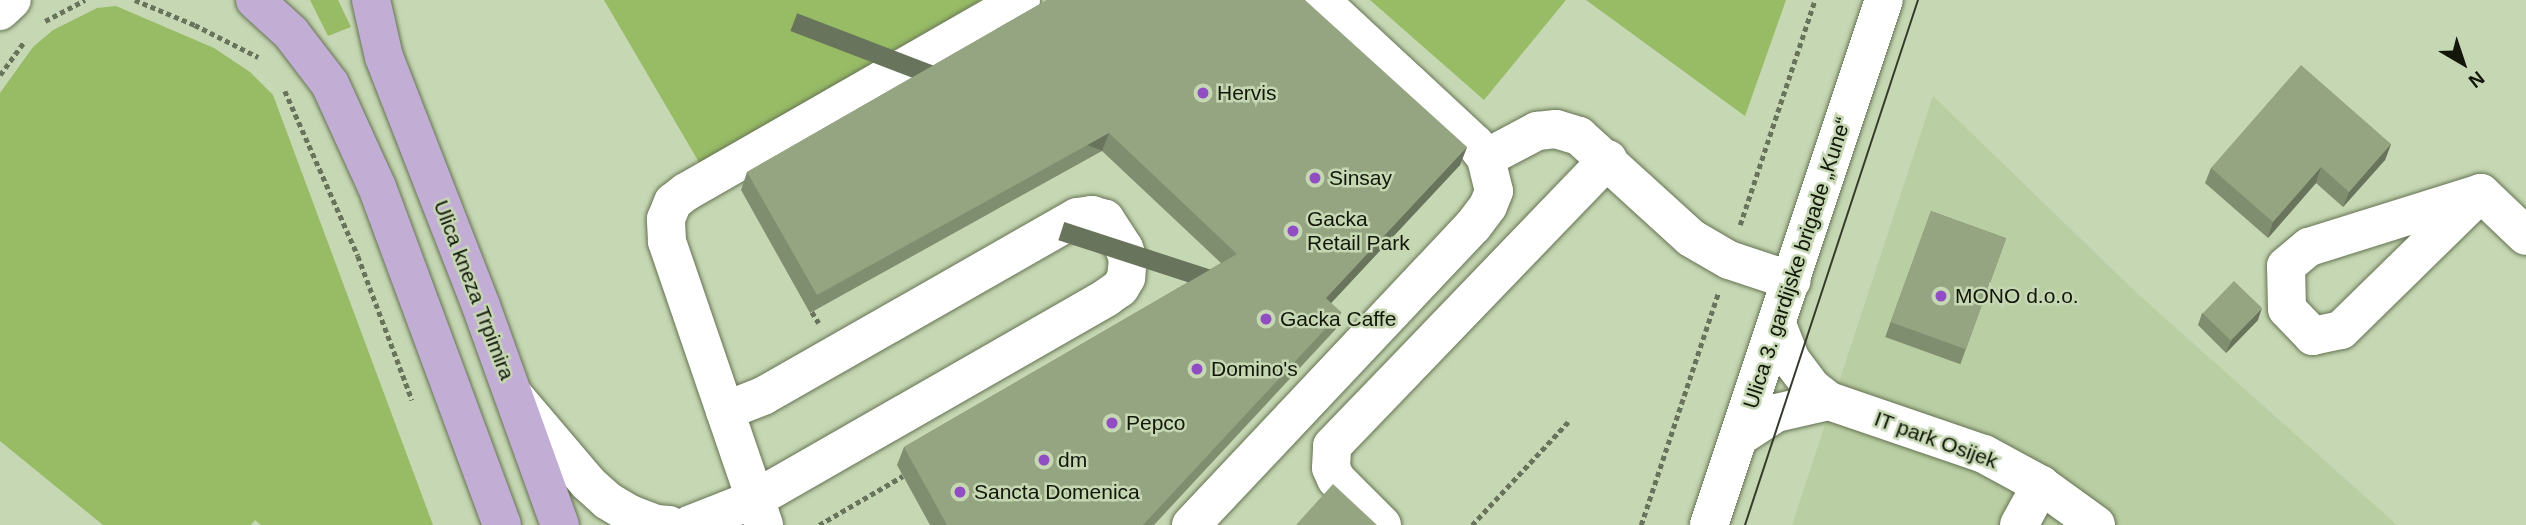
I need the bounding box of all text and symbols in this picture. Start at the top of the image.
north arrow [2428,28,2498,98]
text: N [2465,67,2488,92]
place label: Hervis [1217,80,1277,106]
marker: Hervis [1195,85,1211,101]
street label: Ulica 3. gardijske brigade „Kune“ [1738,114,1856,412]
place label: Sinsay [1329,165,1392,191]
marker: Sinsay [1307,170,1323,186]
street label: Ulica kneza Trpimira [428,197,520,383]
place label: Gacka Retail Park [1307,206,1410,256]
marker: Gacka Retail Park [1285,223,1301,239]
place label: MONO d.o.o. [1955,283,2079,309]
marker: MONO d.o.o. [1933,288,1949,304]
place label: Gacka Caffe [1280,306,1396,332]
marker: Gacka Caffe [1258,311,1274,327]
place label: Domino's [1211,356,1298,382]
marker: Domino's [1189,361,1205,377]
street label: IT park Osijek [1871,406,2001,474]
place label: Pepco [1126,410,1186,436]
marker: Pepco [1104,415,1120,431]
place label: dm [1058,447,1087,473]
marker: dm [1036,452,1052,468]
place label: Sancta Domenica [974,479,1140,505]
marker: Sancta Domenica [952,484,968,500]

